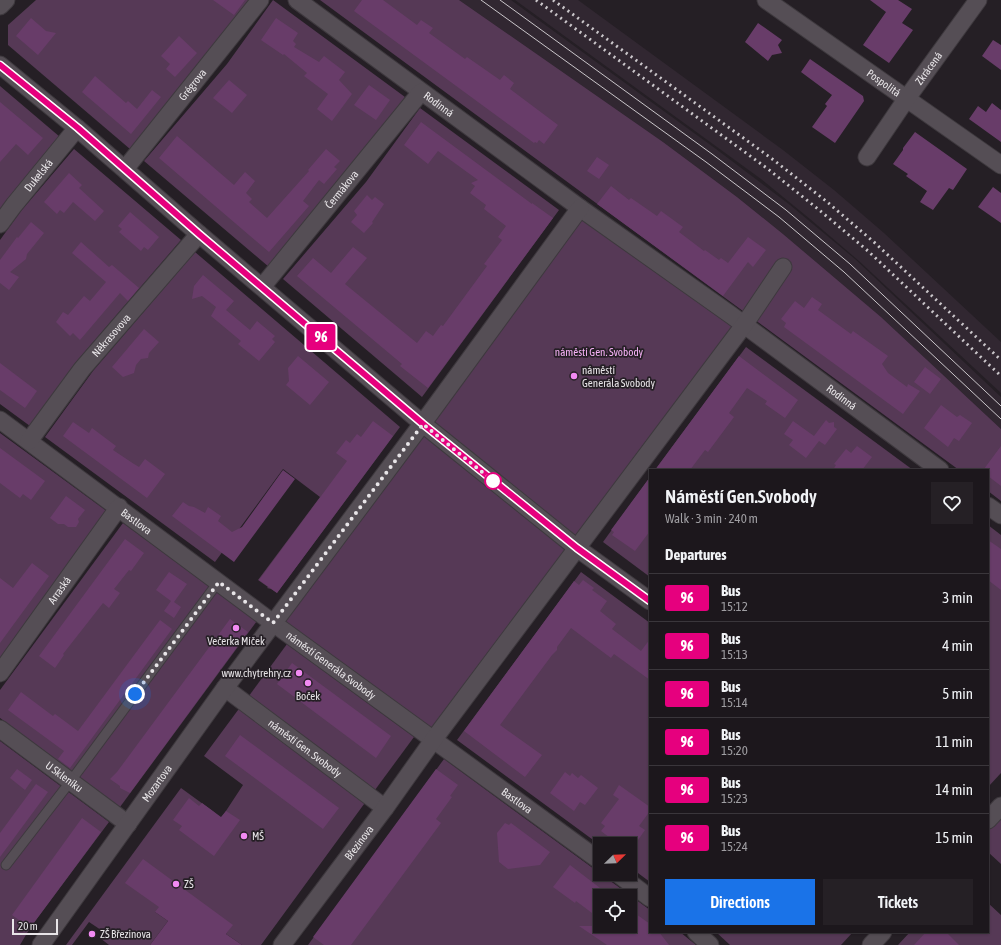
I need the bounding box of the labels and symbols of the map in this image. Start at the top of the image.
street label: Zkrácená [913,50,944,87]
street label: Grégrova [176,67,209,103]
street label: Pospolitá [865,67,903,99]
street label: Rodinná [421,89,456,119]
street label: Dukelská [22,157,55,194]
street label: Čermákova [323,168,361,211]
street label: Někrasovova [89,312,133,359]
line badge: 96 [303,324,339,350]
park label: náměstí Gen. Svobody [555,346,644,358]
place label: náměstí Generála Svobody [582,364,656,389]
marker: náměstí Generála Svobody [569,371,579,381]
street label: Rodinná [824,382,859,412]
unlabelled marker [484,472,502,490]
street label: Bastlova [119,506,154,537]
street label: Arraská [46,574,73,606]
marker: Večerka Míček [231,623,241,633]
street label: náměstí Generála Svobody [284,629,378,702]
place label: Večerka Míček [207,635,265,647]
place label: www.chytrehry.cz [222,667,291,679]
marker: www.chytrehry.cz [294,668,304,678]
marker: Boček [303,678,313,688]
your location [125,684,145,704]
place label: Boček [296,690,320,702]
street label: náměstí Gen. Svobody [266,717,344,780]
street label: U Skleníku [43,759,85,794]
street label: Mozartova [140,762,174,804]
street label: Bastlova [499,785,535,816]
street label: Březinova [342,823,376,862]
place label: MŠ [252,830,264,842]
marker: MŠ [239,831,249,841]
north arrow [593,837,637,881]
place label: ZŠ [184,878,194,890]
marker: ZŠ [171,879,181,889]
scale bar [12,917,58,936]
place label: ZŠ Březinova [100,928,151,940]
marker: ZŠ Březinova [87,929,97,939]

